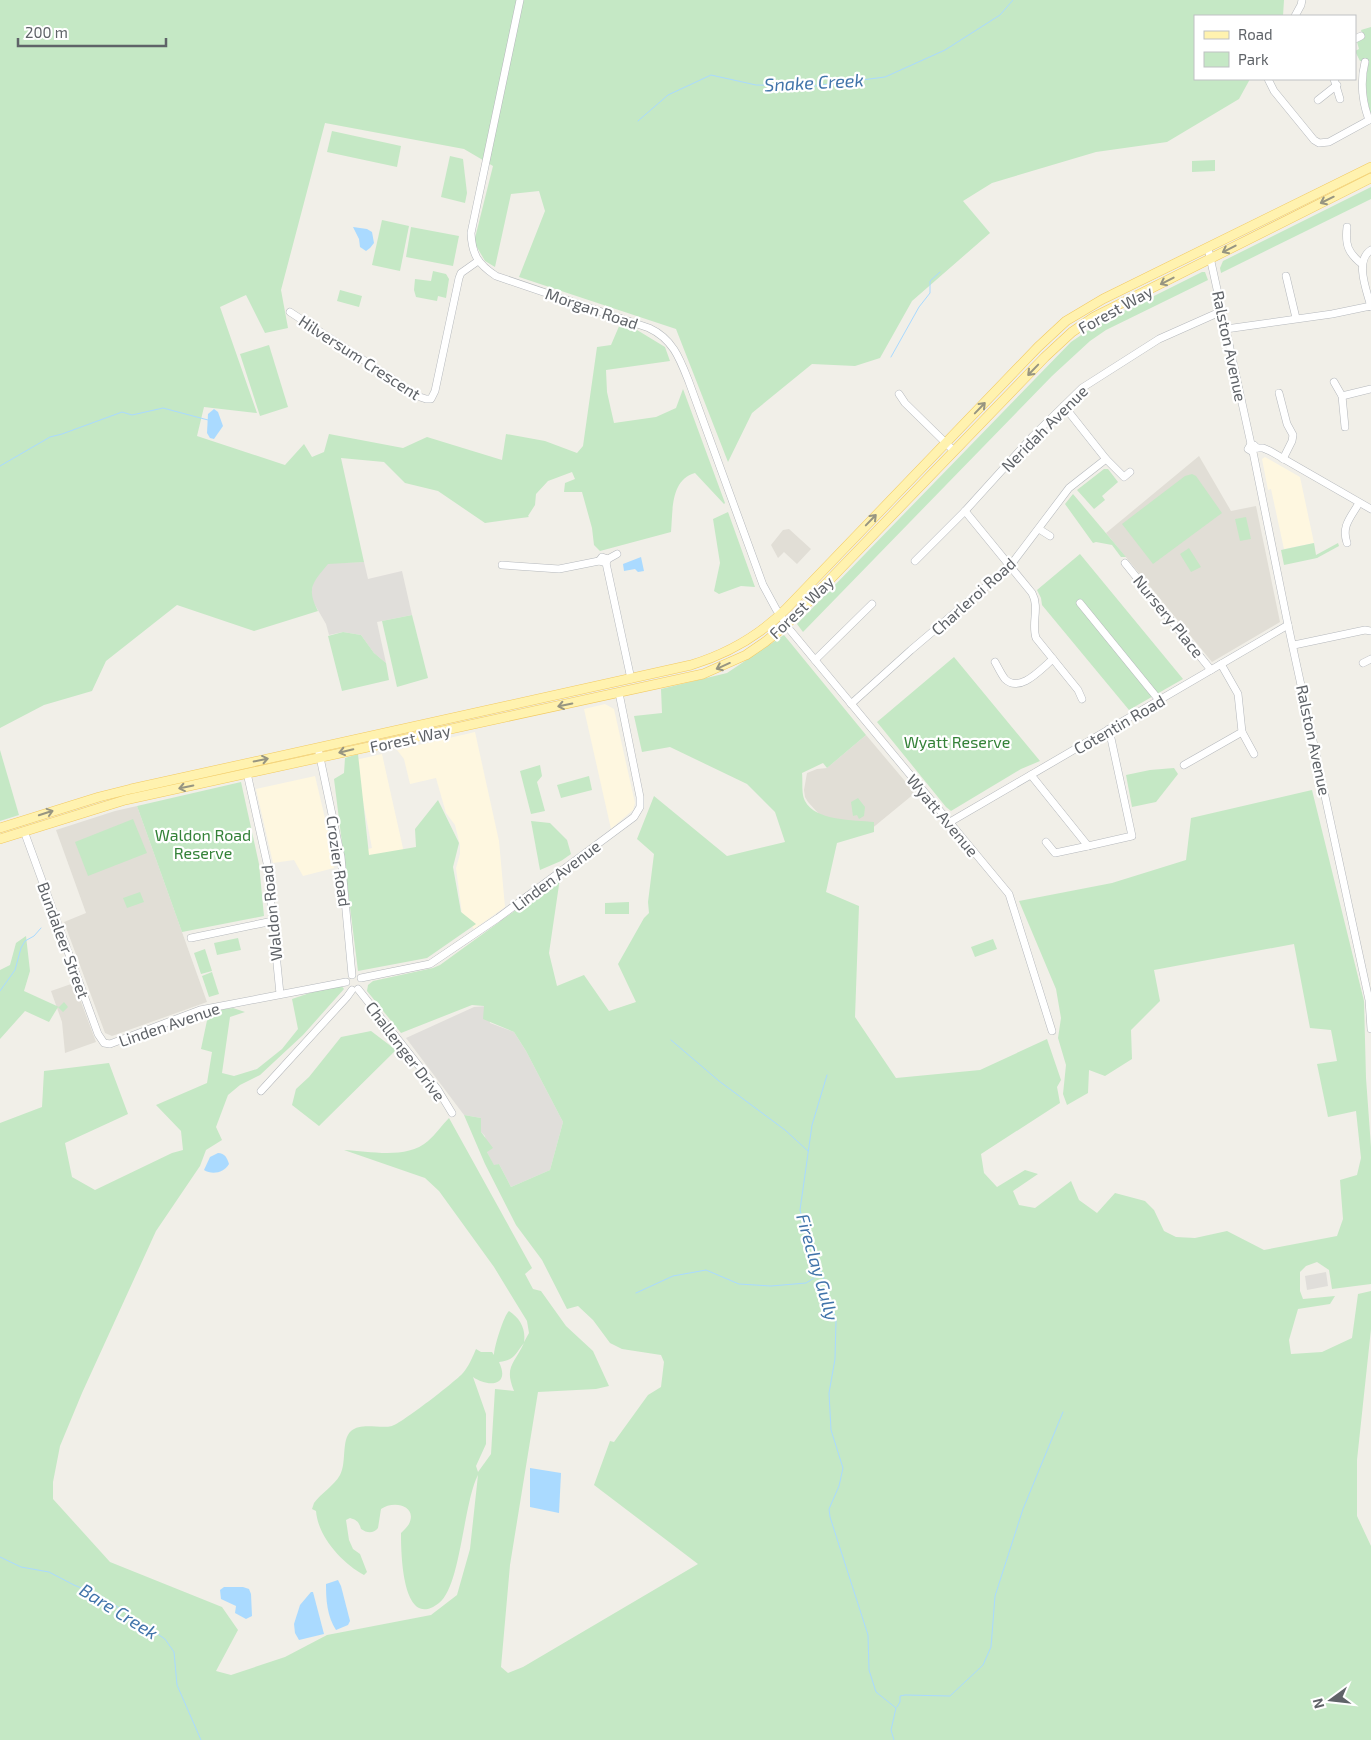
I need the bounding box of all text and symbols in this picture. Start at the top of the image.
scale bar [18,15,165,47]
legend [1194,15,1356,80]
text: 200 m [25,23,68,41]
text: Road [1238,25,1273,43]
text: Park [1238,50,1269,68]
water label: Snake Creek [764,68,864,96]
one-way arrow [1320,195,1335,205]
one-way arrow [1222,245,1237,254]
one-way arrow [1160,277,1175,286]
street label: Forest Way [1075,281,1156,337]
street label: Morgan Road [543,283,641,333]
street label: Ralston Avenue [1209,289,1251,403]
street label: Hilversum Crescent [296,311,424,403]
one-way arrow [1027,363,1039,376]
street label: Neridah Avenue [997,381,1091,475]
one-way arrow [974,401,986,414]
one-way arrow [865,514,877,526]
street label: Charleroi Road [927,553,1019,639]
street label: Forest Way [765,571,837,642]
street label: Nursery Place [1130,571,1208,661]
one-way arrow [716,662,731,672]
street label: Ralston Avenue [1293,683,1335,797]
street label: Cotentin Road [1070,690,1168,758]
one-way arrow [558,701,574,710]
street label: Forest Way [368,720,453,756]
park label: Wyatt Reserve [904,732,1010,751]
one-way arrow [338,747,354,757]
one-way arrow [253,755,269,764]
street label: Wyatt Avenue [903,770,983,860]
one-way arrow [179,783,195,792]
one-way arrow [38,808,54,818]
street label: Crozier Road [323,814,355,908]
park label: Waldon Road Reserve [155,825,251,862]
street label: Linden Avenue [508,836,604,914]
street label: Waldon Road [257,864,285,962]
street label: Bundaleer Street [34,879,94,1001]
street label: Challenger Drive [362,997,450,1105]
street label: Linden Avenue [116,998,222,1050]
water label: Fireclay Gully [792,1211,844,1323]
water label: Bare Creek [76,1578,162,1644]
north arrow [1306,1675,1356,1725]
text: N [1308,1696,1327,1711]

